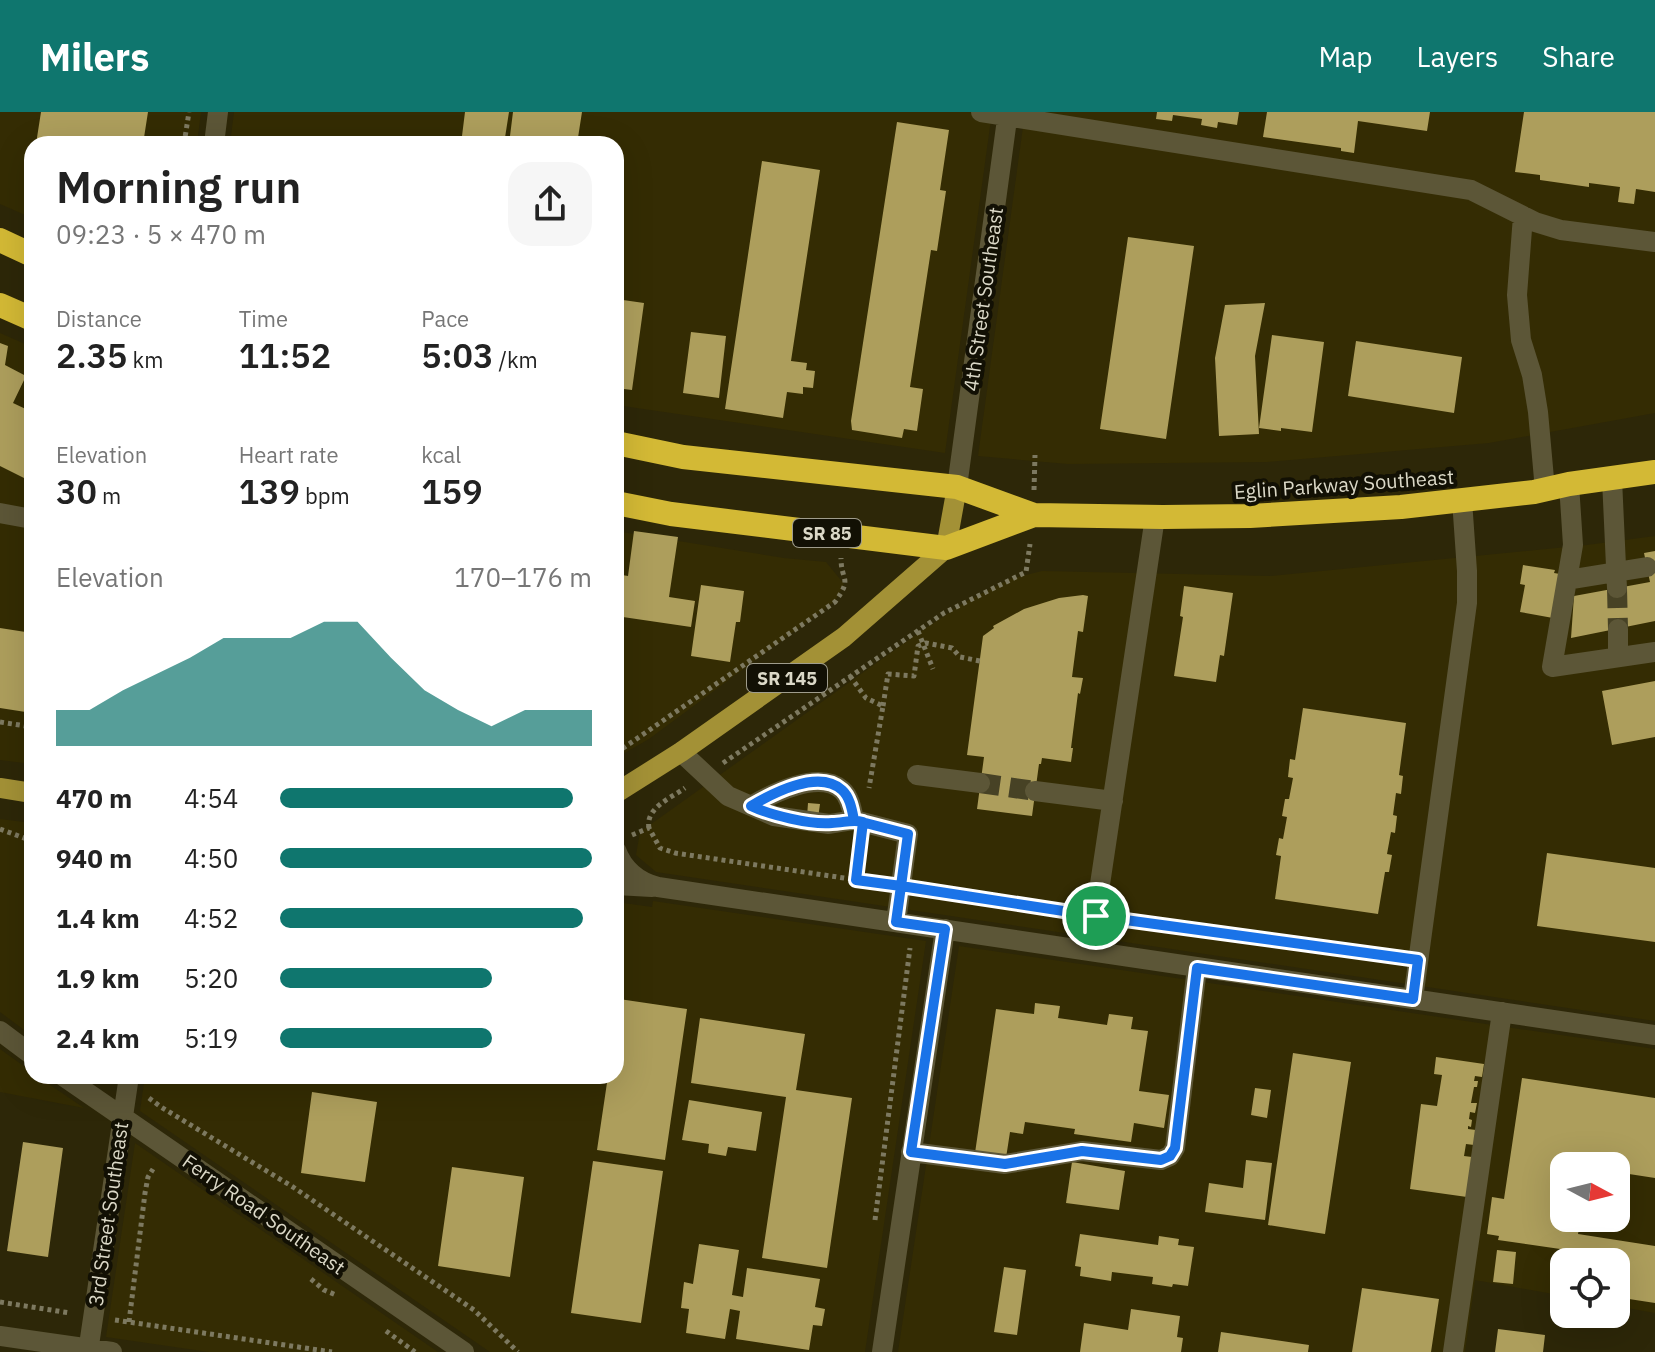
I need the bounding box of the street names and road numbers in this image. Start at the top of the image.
street label: 4th Street Southeast [957,205,1009,393]
street label: Eglin Parkway Southeast [1233,463,1455,505]
road number: SR 85 [793,519,861,547]
road number: SR 145 [747,664,827,692]
street label: 3rd Street Southeast [82,1120,134,1308]
street label: Ferry Road Southeast [177,1148,351,1280]

